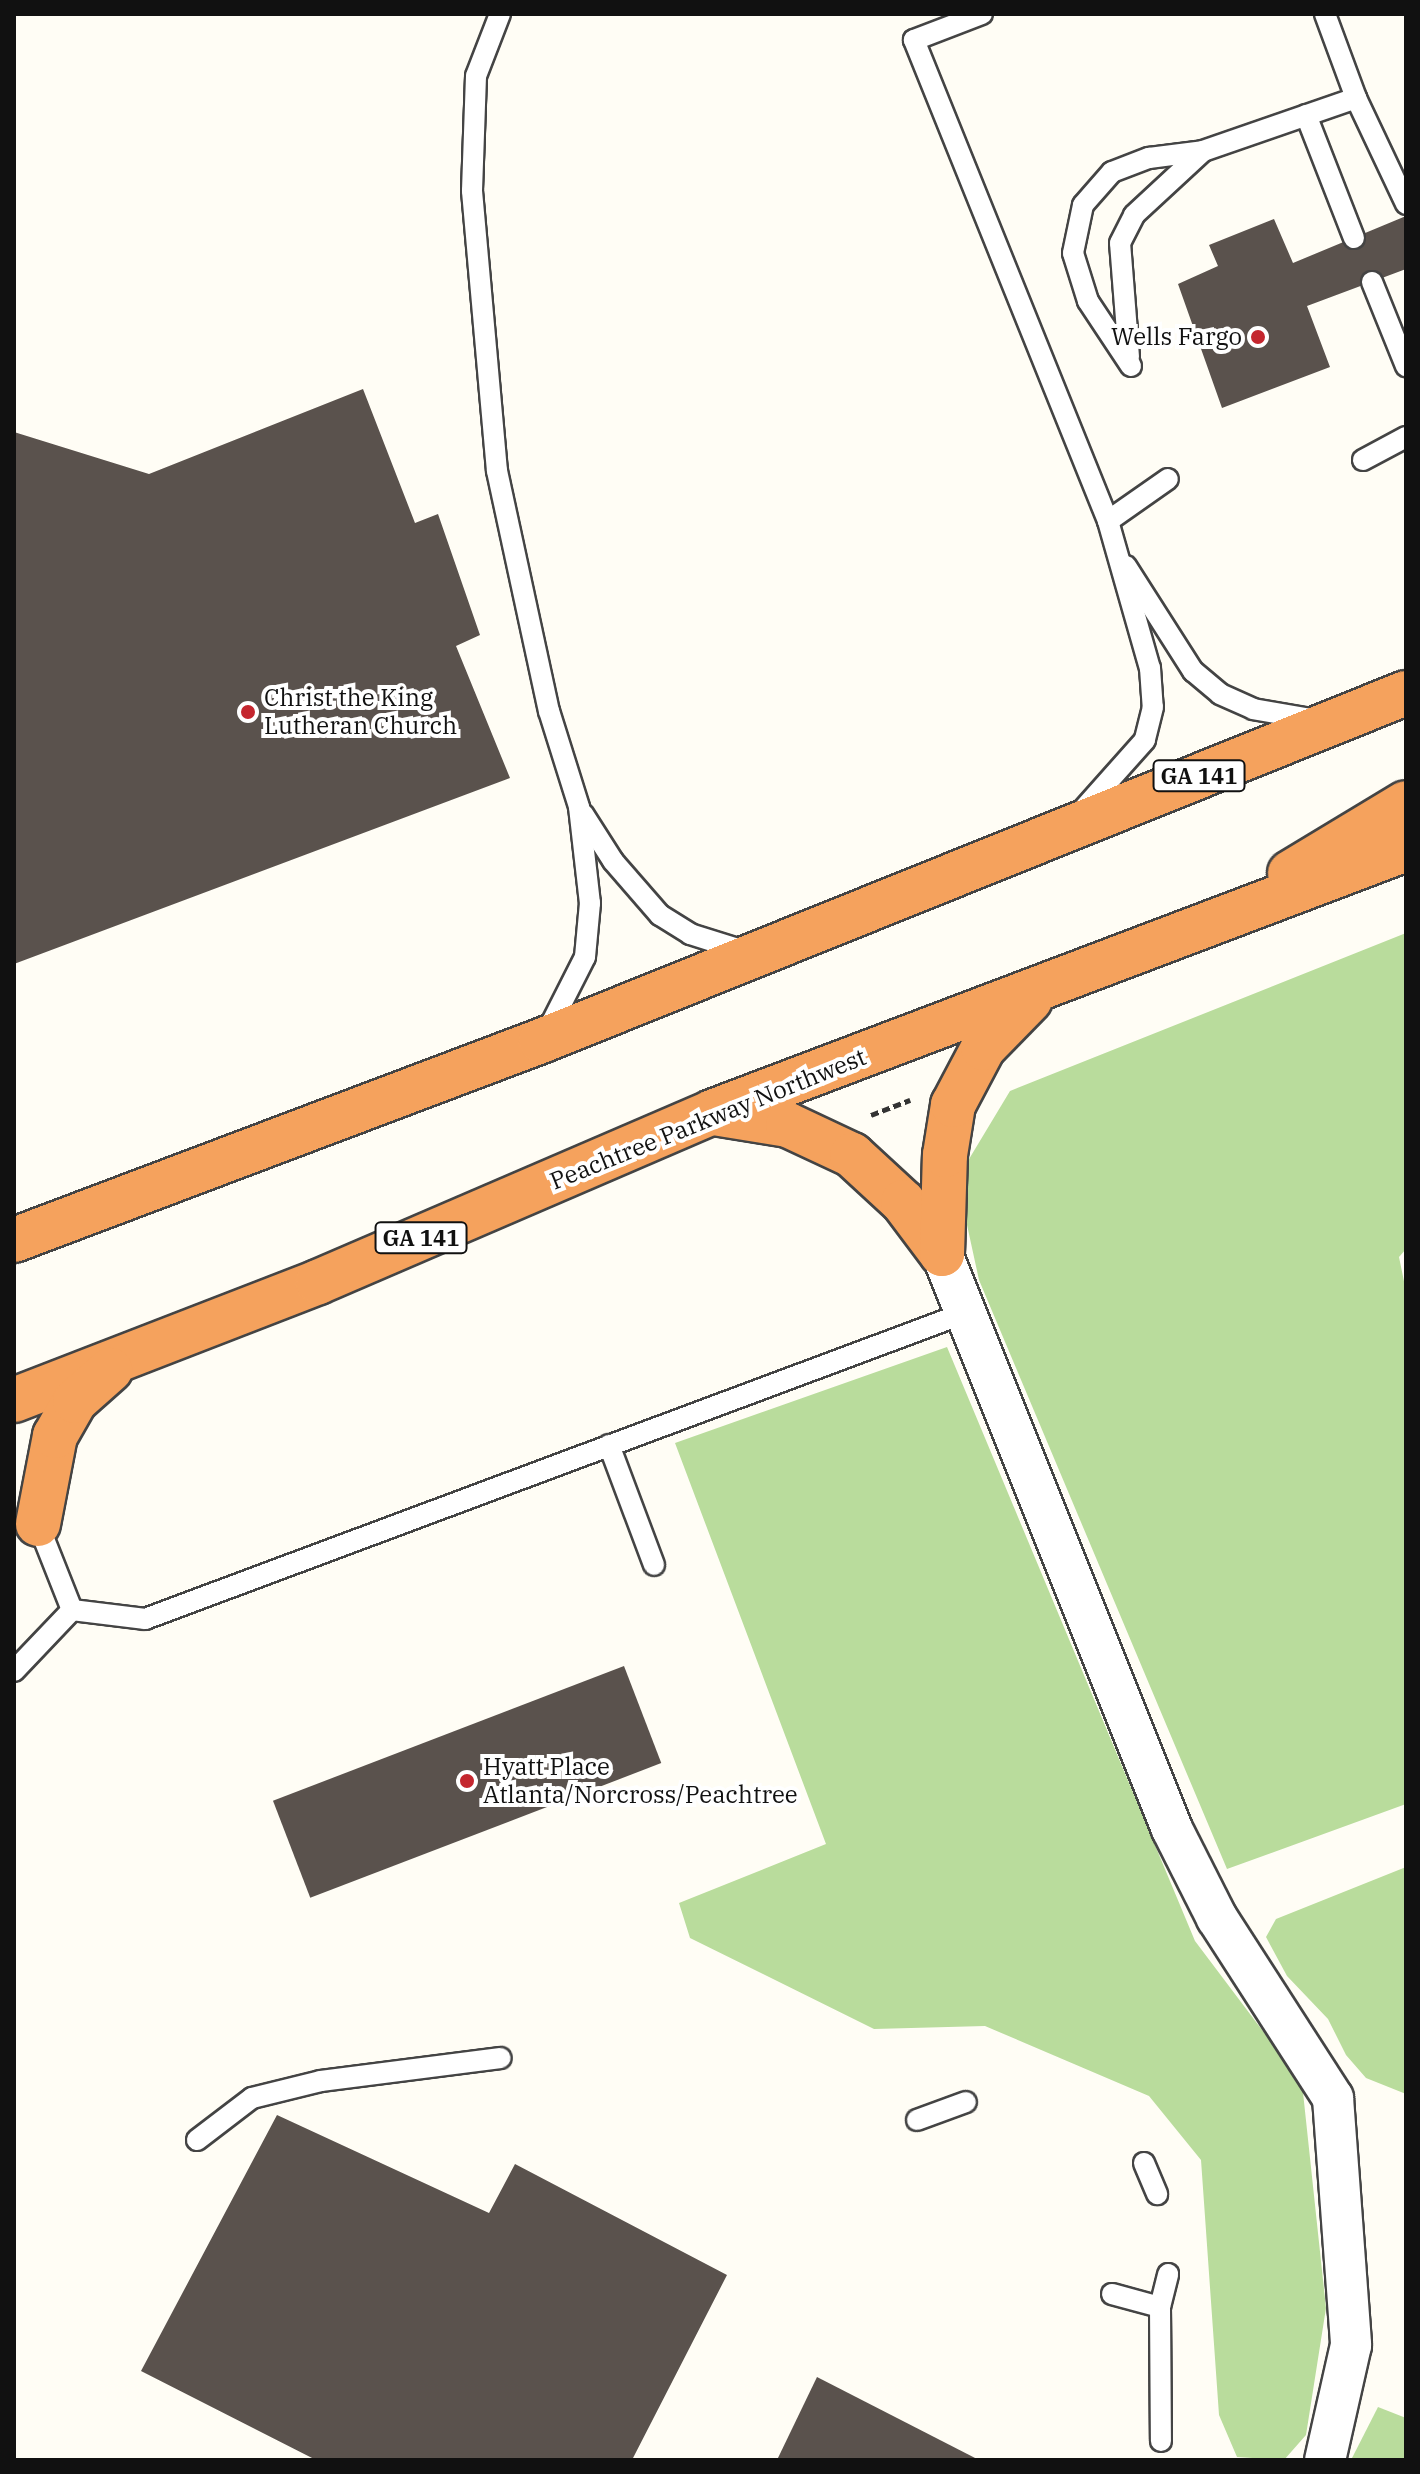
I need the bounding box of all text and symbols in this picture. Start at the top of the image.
place label: Wells Fargo [1111,323,1242,351]
marker: Wells Fargo [1249,328,1267,346]
place label: Christ the King Lutheran Church [264,684,457,740]
marker: Christ the King Lutheran Church [239,703,257,721]
road number: GA 141 [1151,758,1247,794]
street label: Peachtree Parkway Northwest [546,1042,870,1196]
road number: GA 141 [373,1220,469,1256]
place label: Hyatt Place Atlanta/Norcross/Peachtree [483,1753,798,1809]
marker: Hyatt Place Atlanta/Norcross/Peachtree [458,1772,476,1790]

